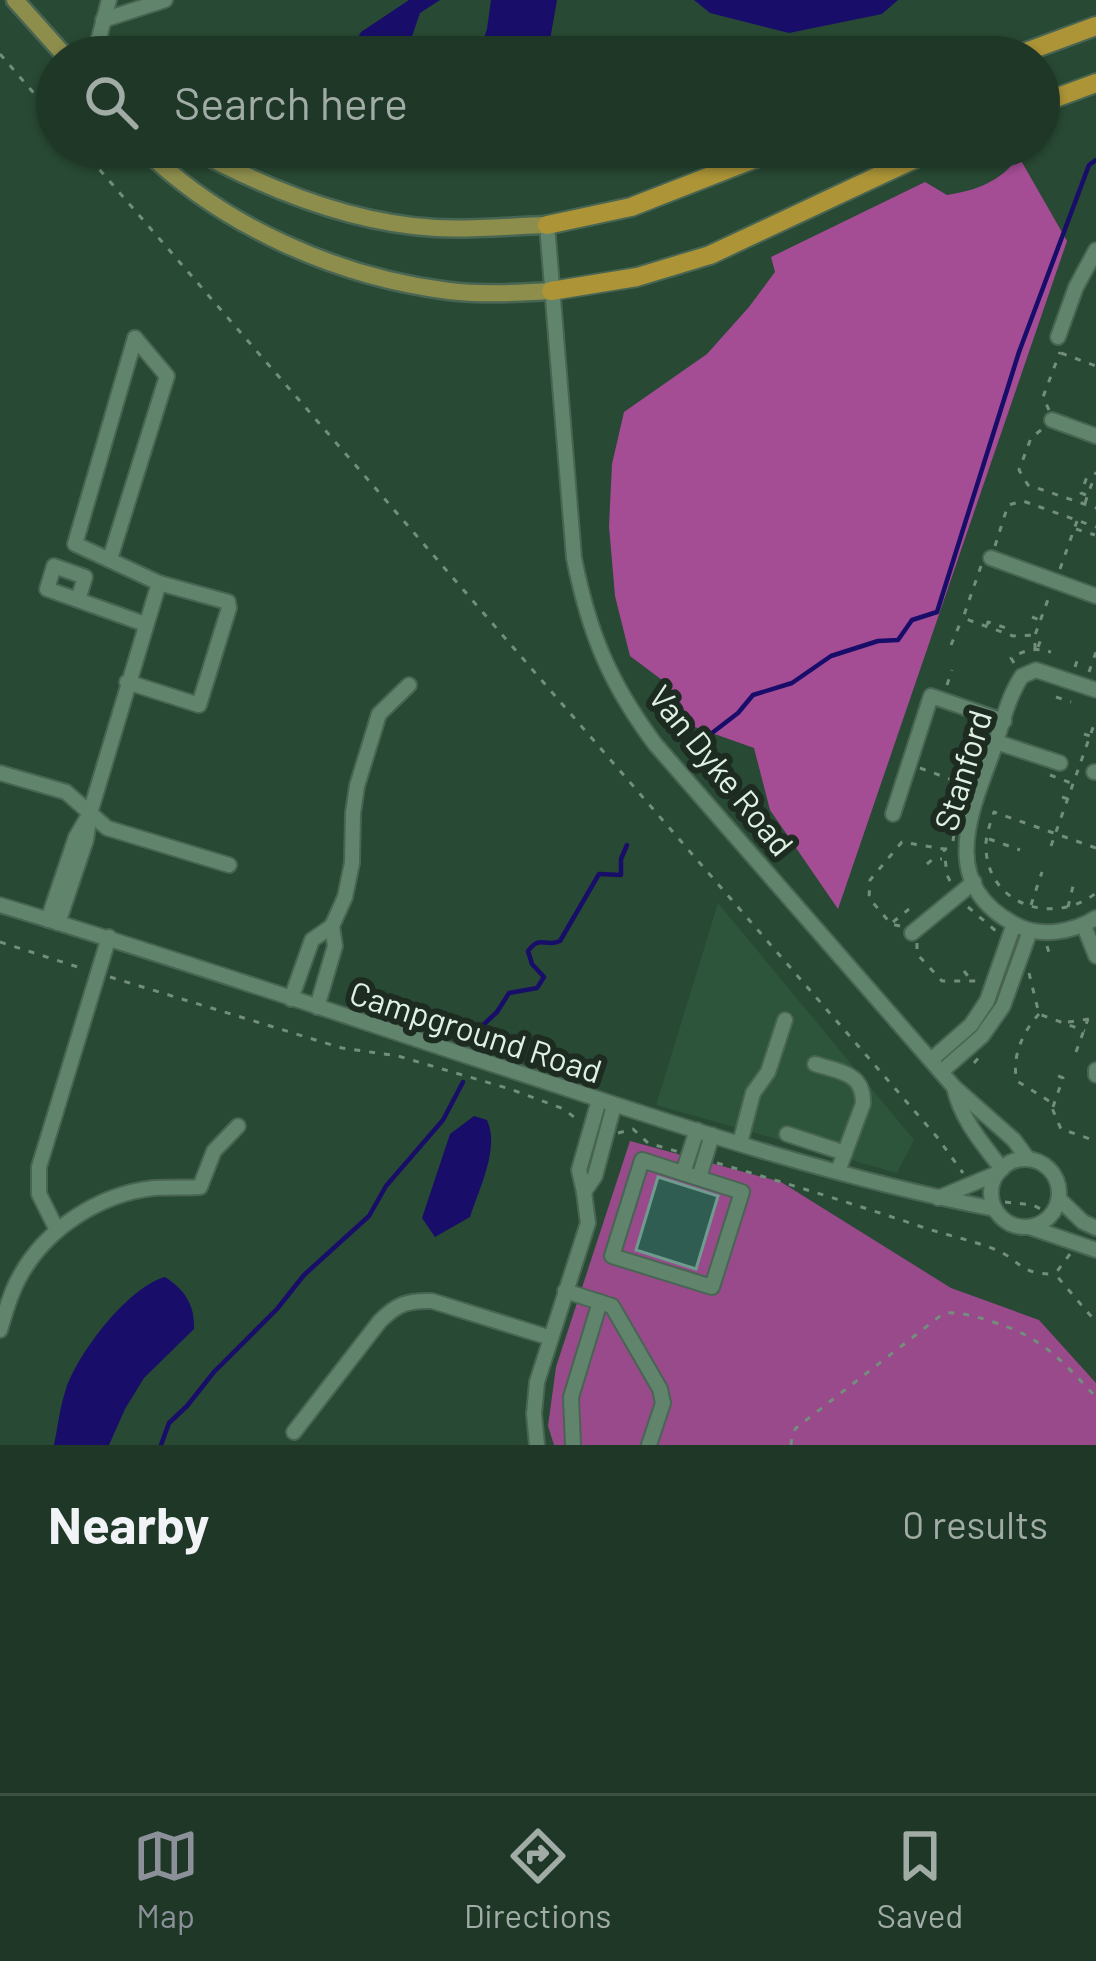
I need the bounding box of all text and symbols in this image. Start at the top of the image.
search box [36,36,1060,168]
icon: search [78,69,144,135]
text: Search here [174,75,408,129]
street label: Van Dyke Road [641,677,803,863]
street label: Stanford [925,705,999,835]
street label: Campground Road [345,971,607,1091]
text: Nearby [48,1493,209,1554]
text: 0 results [902,1500,1048,1547]
tab: Map [133,1823,199,1935]
tab: Directions [464,1823,611,1935]
tab: Saved [877,1823,963,1935]

